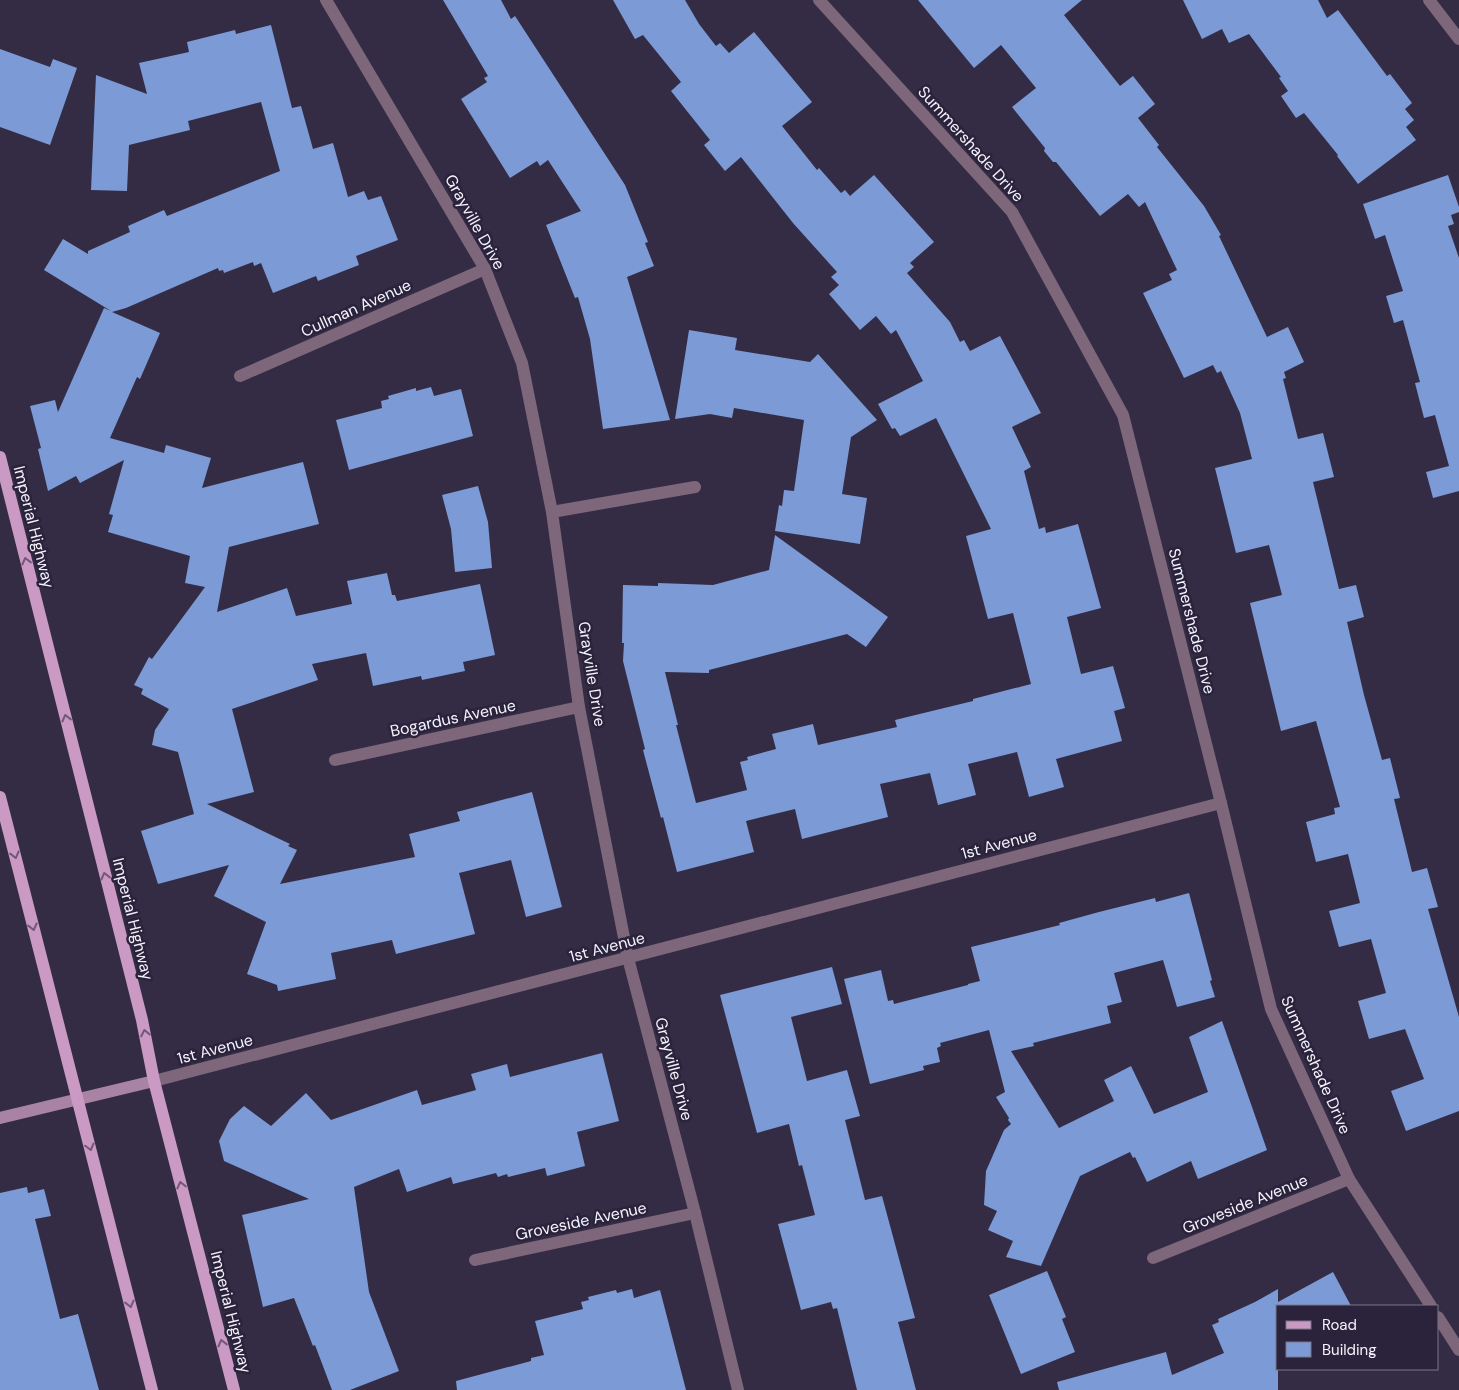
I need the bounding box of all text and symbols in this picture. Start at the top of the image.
street label: Summershade Drive [913,82,1029,206]
street label: Grayville Drive [440,171,510,273]
street label: Cullman Avenue [298,274,414,342]
street label: Imperial Highway [9,464,59,591]
street label: Summershade Drive [1164,546,1220,696]
one-way arrow [21,556,32,565]
street label: Grayville Drive [573,620,611,728]
street label: Bogardus Avenue [388,694,518,742]
one-way arrow [61,714,72,723]
street label: 1st Avenue [959,824,1039,864]
one-way arrow [9,851,20,860]
street label: Imperial Highway [108,856,158,983]
one-way arrow [101,872,111,880]
one-way arrow [28,923,38,931]
street label: 1st Avenue [567,927,647,967]
street label: Summershade Drive [1276,993,1356,1137]
street label: Grayville Drive [650,1015,698,1123]
one-way arrow [140,1029,150,1038]
street label: 1st Avenue [175,1029,255,1069]
one-way arrow [84,1143,95,1151]
street label: Groveside Avenue [1179,1169,1311,1239]
one-way arrow [176,1181,187,1190]
street label: Groveside Avenue [513,1197,649,1245]
street label: Imperial Highway [206,1249,256,1376]
one-way arrow [125,1300,135,1308]
legend [1276,1305,1439,1370]
text: Road [1322,1315,1357,1335]
one-way arrow [217,1339,227,1347]
text: Building [1322,1340,1377,1360]

